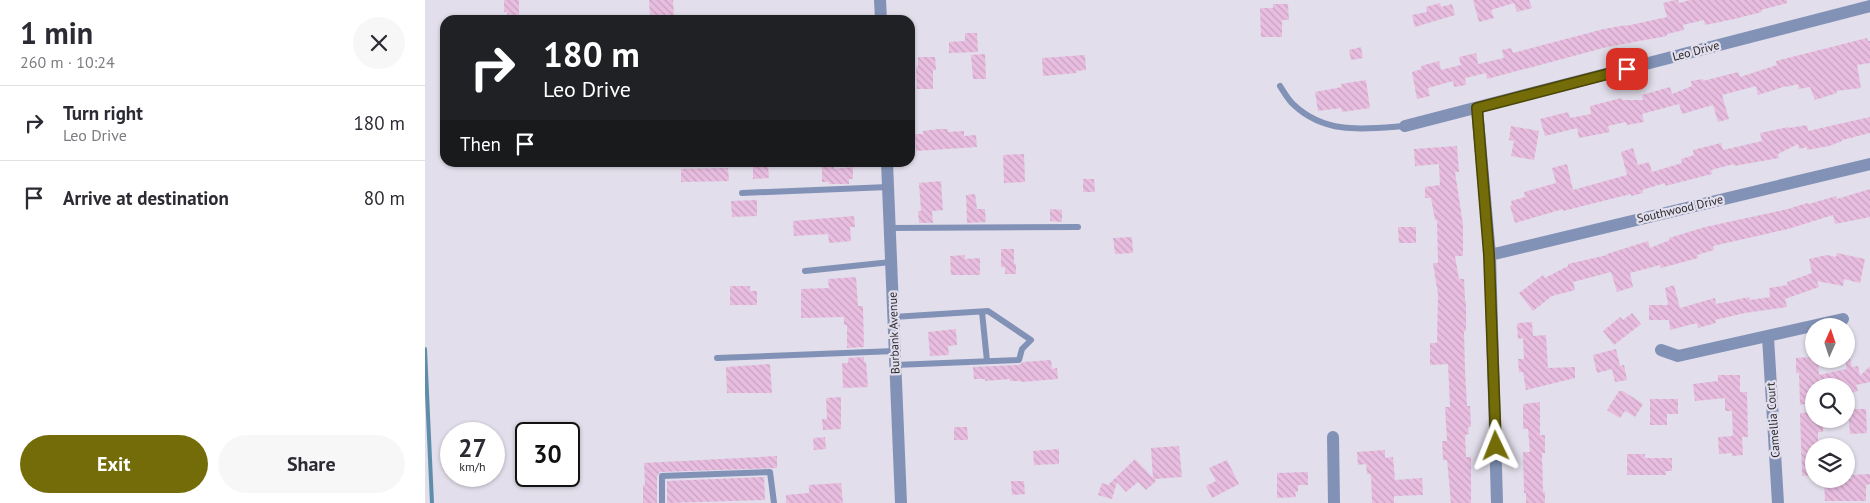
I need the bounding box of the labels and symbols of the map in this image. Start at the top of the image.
street label: Leo Drive [1671,37,1721,64]
pin [1606,48,1648,90]
street label: Southwood Drive [1635,191,1724,226]
street label: Burbank Avenue [885,292,902,374]
north arrow [1805,318,1855,368]
street label: Camellia Court [1762,382,1783,458]
position arrow [1469,419,1521,471]
speed limit sign: 30 [515,422,580,487]

